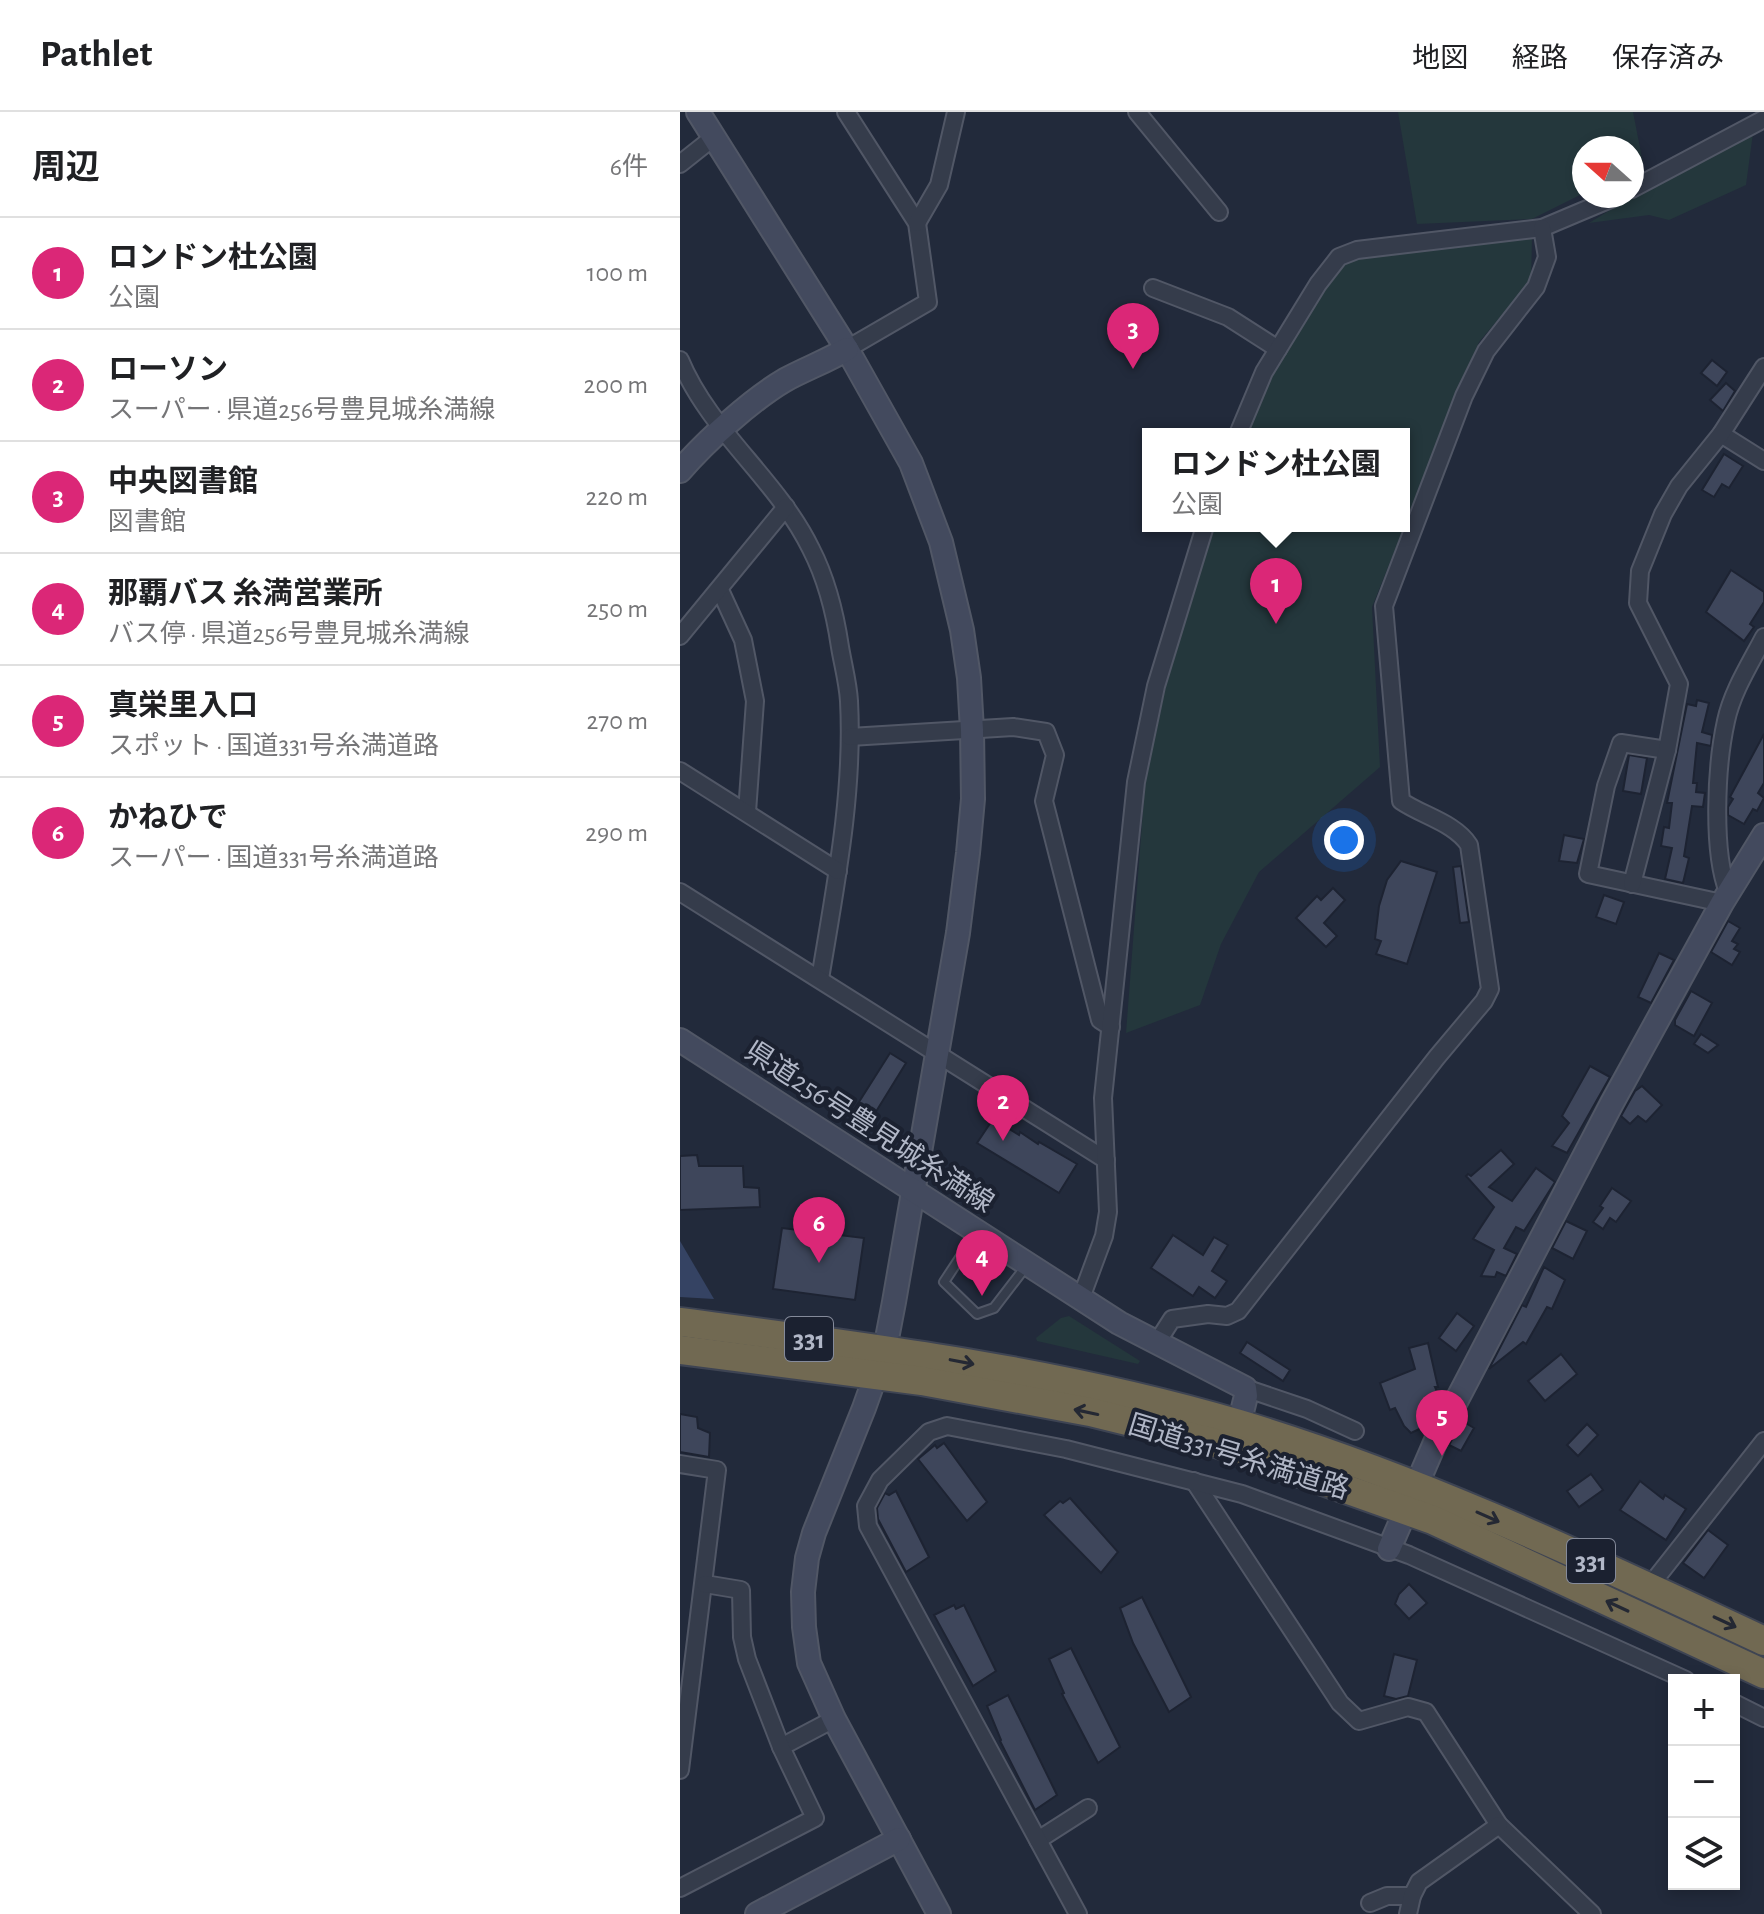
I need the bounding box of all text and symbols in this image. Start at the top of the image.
text: Pathlet [40,36,152,74]
text: 地図 [1412,45,1468,73]
text: 経路 [1512,45,1568,73]
text: 保存済み [1612,45,1724,73]
north arrow [1572,136,1644,208]
text: 周辺 [32,151,100,185]
text: 6件 [610,154,648,180]
text: ロンドン杜公園 [108,243,318,273]
text: 1 [53,260,63,286]
text: 100 m [587,260,648,286]
text: 公園 [108,285,160,311]
pin: 3 [1107,303,1159,369]
text: ローソン [108,355,228,385]
text: 2 [52,372,64,398]
text: 200 m [584,372,648,398]
text: スーパー · 県道256号豊見城糸満線 [108,397,495,423]
popup [1142,428,1410,532]
text: ロンドン杜公園 [1171,450,1381,480]
text: 中央図書館 [108,467,258,497]
text: 3 [52,484,64,510]
text: 220 m [586,484,648,510]
text: 公園 [1171,492,1223,518]
text: 図書館 [108,509,186,535]
pin: 1 [1250,558,1302,624]
text: 那覇バス 糸満営業所 [108,579,383,609]
text: 4 [51,596,65,622]
text: 250 m [586,596,648,622]
text: バス停 · 県道256号豊見城糸満線 [108,621,469,647]
text: 真栄里入口 [108,691,258,721]
text: 5 [52,708,64,734]
text: 270 m [587,708,648,734]
text: スポット · 国道331号糸満道路 [108,733,439,759]
text: かねひで [108,803,228,833]
text: 6 [52,820,64,846]
text: 290 m [585,820,648,846]
your location [1324,820,1364,860]
text: スーパー · 国道331号糸満道路 [108,845,439,871]
street label: 県道256号豊見城糸満線 [740,1035,999,1218]
pin: 2 [977,1075,1029,1141]
pin: 6 [793,1197,845,1263]
pin: 4 [956,1230,1008,1296]
road number: 331 [785,1317,833,1361]
one-way arrow [949,1355,974,1370]
pin: 5 [1416,1390,1468,1456]
one-way arrow [1073,1404,1099,1419]
street label: 国道331号糸満道路 [1125,1409,1352,1505]
one-way arrow [1475,1510,1500,1525]
road number: 331 [1567,1539,1615,1583]
one-way arrow [1606,1598,1630,1613]
one-way arrow [1713,1616,1737,1631]
map controls [1668,1674,1740,1890]
button: + [1668,1674,1740,1746]
button: − [1668,1746,1740,1818]
button: layers [1668,1818,1740,1890]

